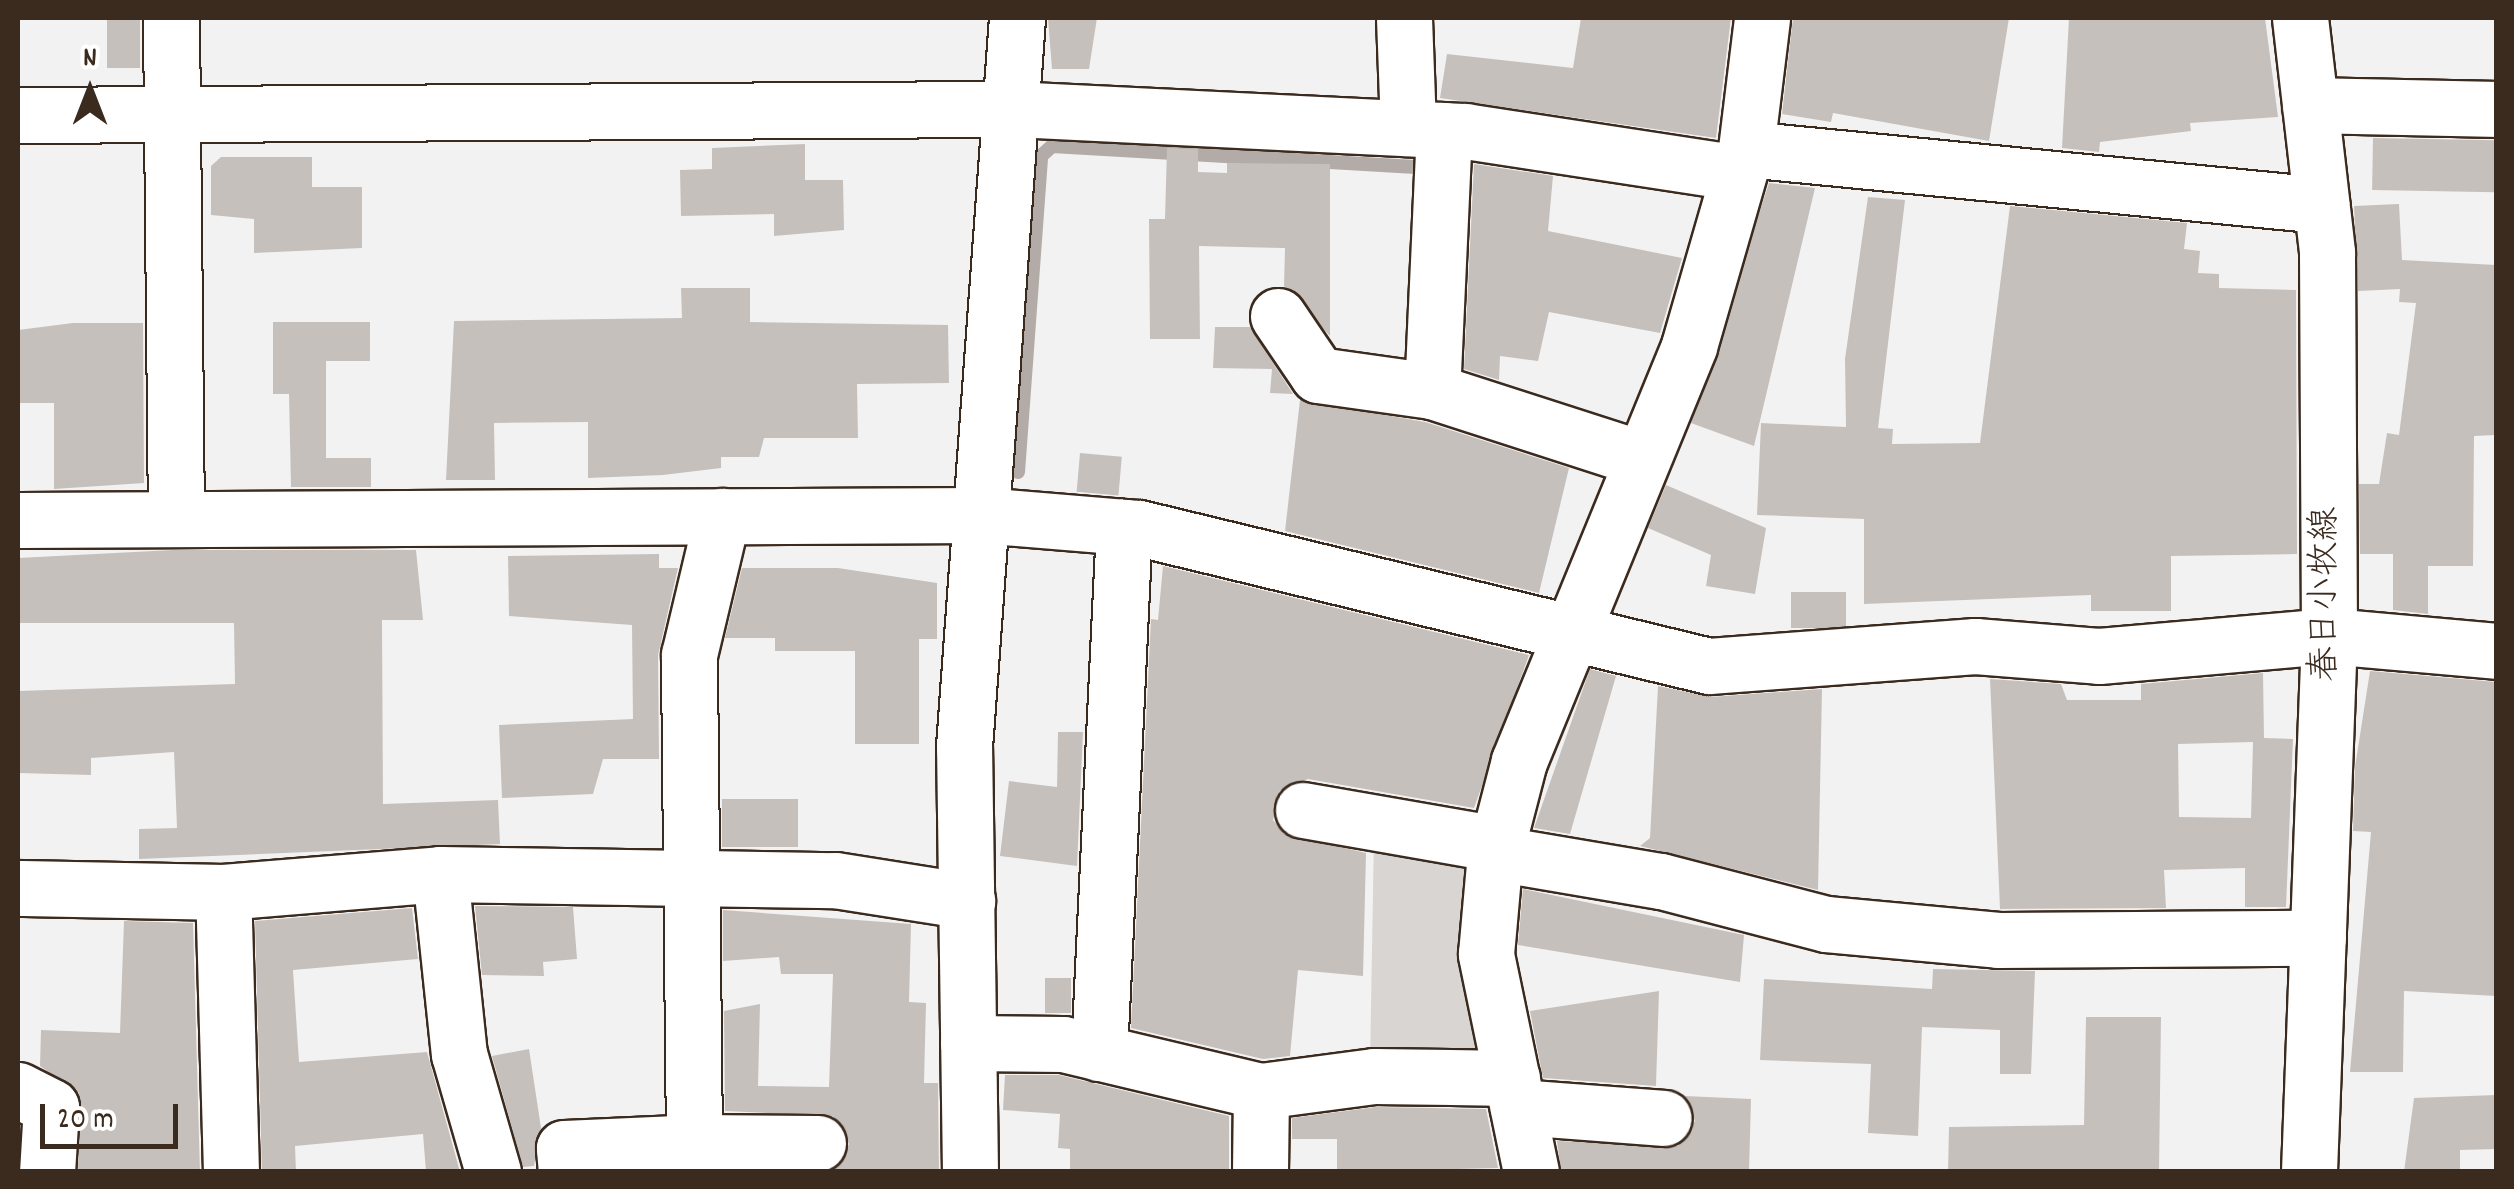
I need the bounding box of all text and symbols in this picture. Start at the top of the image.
north arrow [40,40,140,140]
text: N [83,40,97,80]
street label: 春日小牧線 [2306,507,2348,681]
scale bar [45,1084,182,1146]
text: 20 m [57,1100,114,1143]

